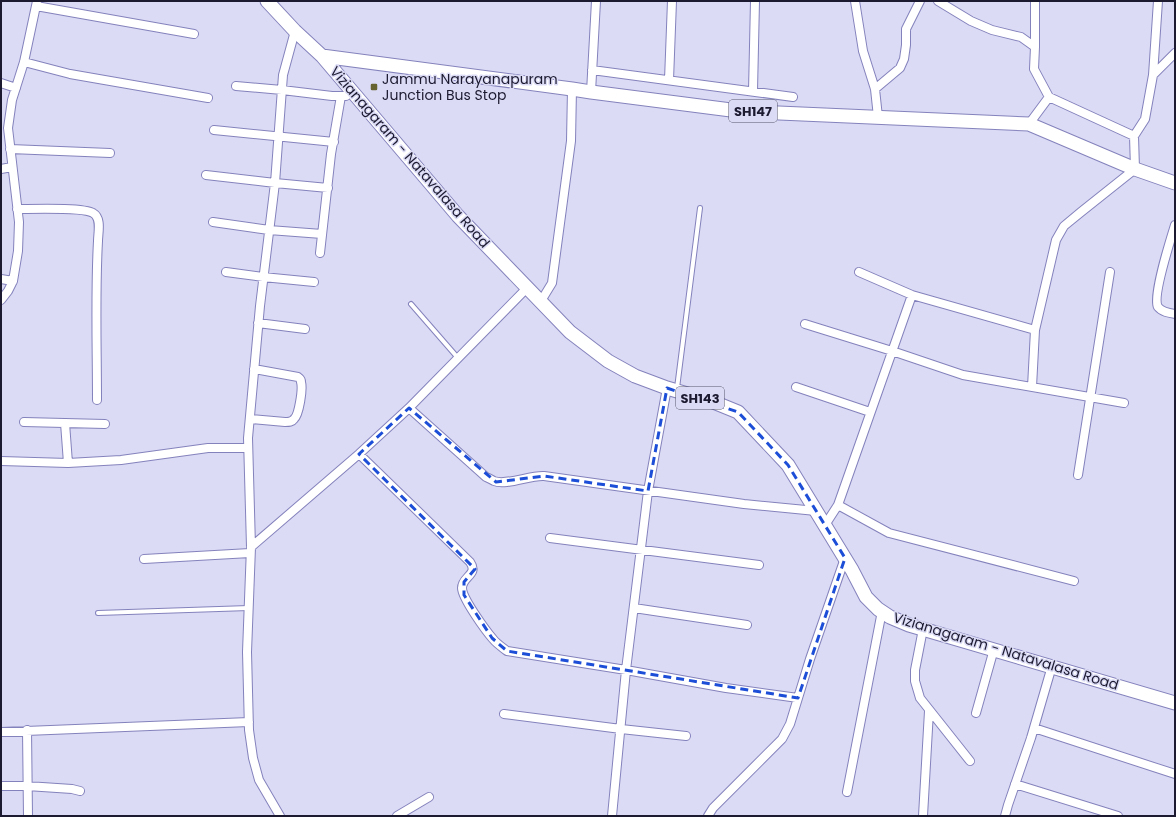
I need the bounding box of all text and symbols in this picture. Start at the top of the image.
street label: Vizianagaram - Natavalasa Road [325,62,495,252]
place label: Jammu Narayanapuram Junction Bus Stop [382,69,558,105]
marker: Jammu Narayanapuram Junction Bus Stop [369,82,379,92]
road number: SH147 [729,100,777,122]
road number: SH143 [676,387,724,409]
street label: Vizianagaram - Natavalasa Road [891,607,1121,695]

